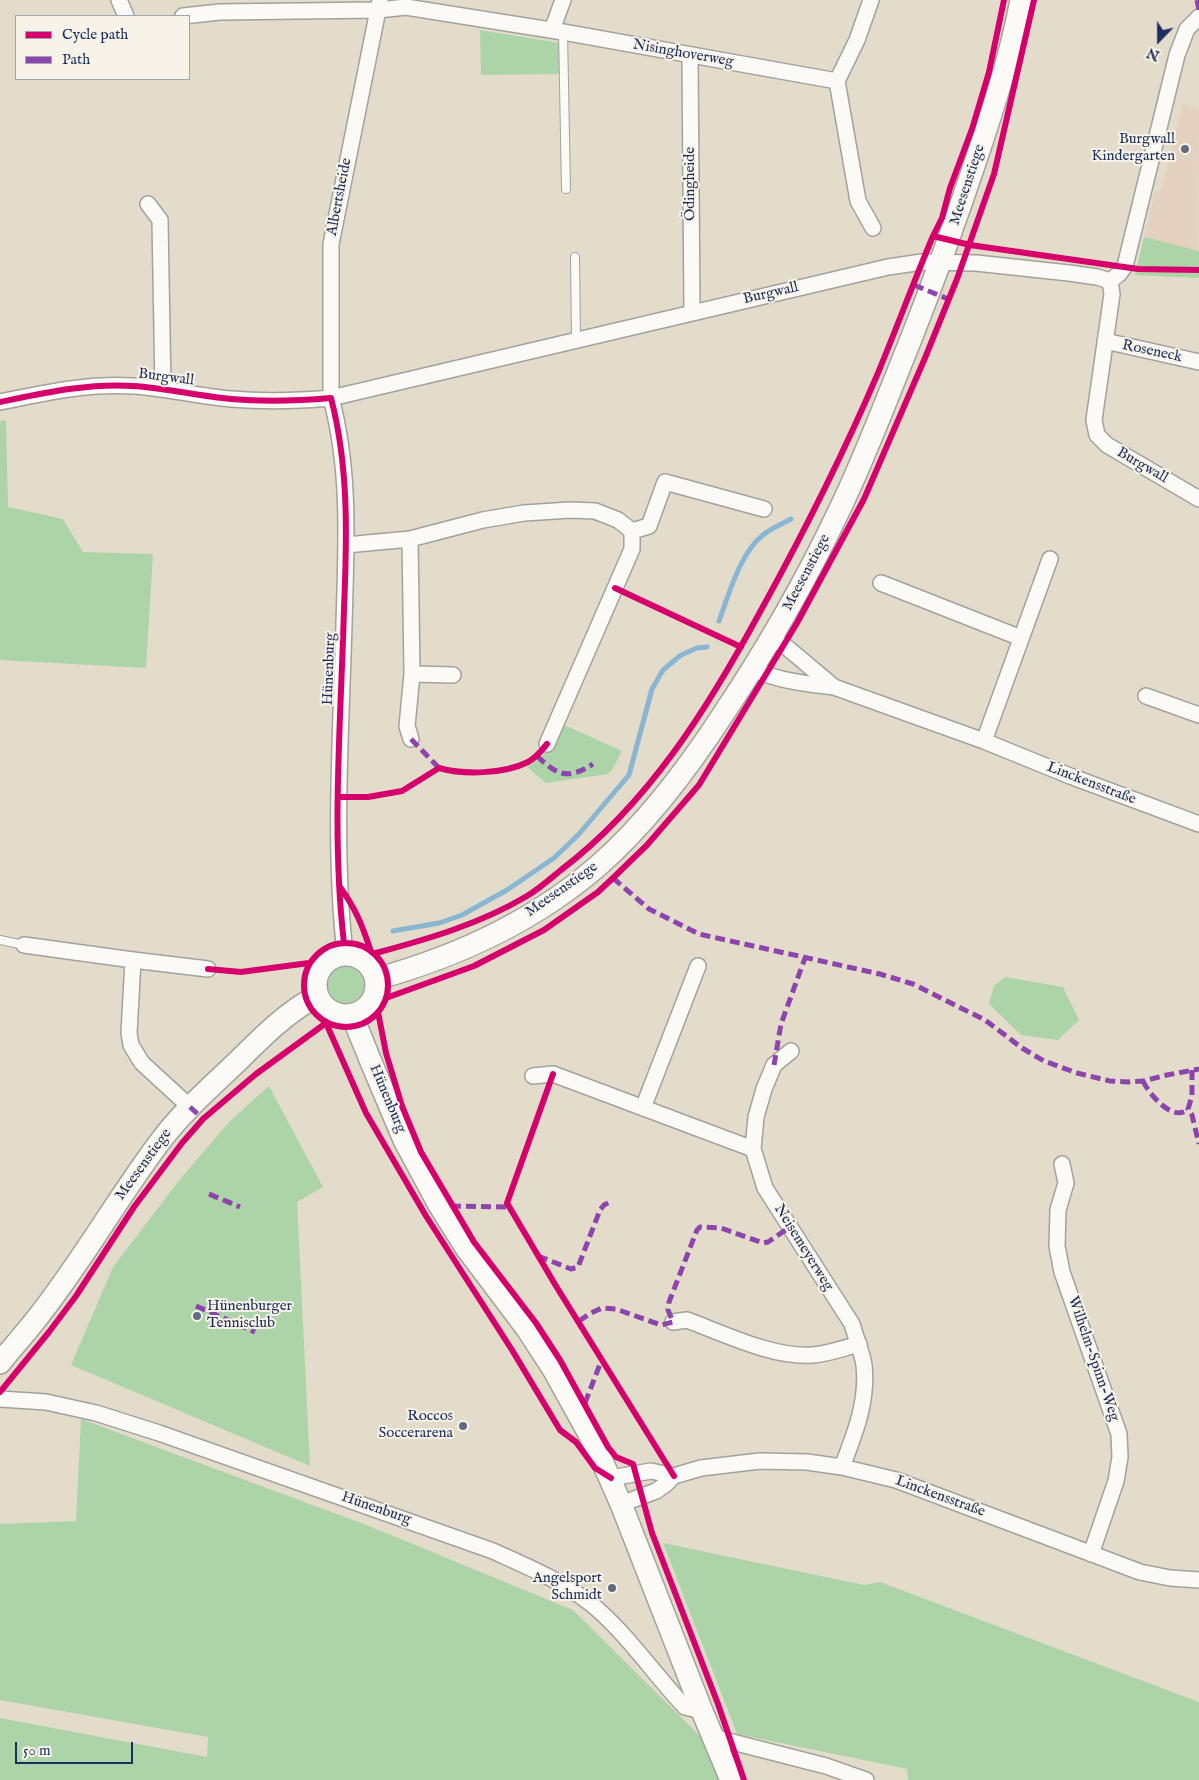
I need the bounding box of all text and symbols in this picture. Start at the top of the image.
legend [15,15,190,80]
north arrow [1134,15,1184,65]
text: Cycle path [62,25,128,44]
street label: Nisinghoverweg [631,36,735,72]
text: N [1144,43,1162,65]
text: Path [62,50,90,69]
place label: Burgwall Kindergarten [1092,131,1175,166]
street label: Meesenstiege [946,142,990,228]
marker: Burgwall Kindergarten [1179,143,1191,155]
street label: Ödingheide [682,147,700,221]
street label: Albertsheide [324,157,356,237]
street label: Burgwall [742,279,800,309]
street label: Roseneck [1120,337,1184,367]
street label: Burgwall [137,366,195,390]
street label: Burgwall [1113,444,1171,488]
street label: Meesenstiege [779,532,835,614]
street label: Hünenburg [320,632,340,706]
street label: Linckensstraße [1044,759,1138,809]
street label: Meesenstiege [522,858,602,922]
street label: Hünenburg [365,1062,409,1136]
street label: Meesenstiege [112,1126,176,1204]
street label: Neisemeyerweg [769,1201,837,1295]
street label: Wilhelm-Spinn-Weg [1063,1294,1123,1424]
place label: Hünenburger Tennisclub [207,1298,292,1333]
marker: Hünenburger Tennisclub [191,1310,203,1322]
place label: Roccos Soccerarena [379,1408,453,1443]
marker: Roccos Soccerarena [457,1420,469,1432]
street label: Linckensstraße [893,1472,987,1522]
street label: Hünenburg [339,1489,413,1529]
place label: Angelsport Schmidt [533,1570,602,1605]
marker: Angelsport Schmidt [606,1582,618,1594]
scale bar [18,1732,135,1764]
text: 50 m [23,1741,51,1760]

